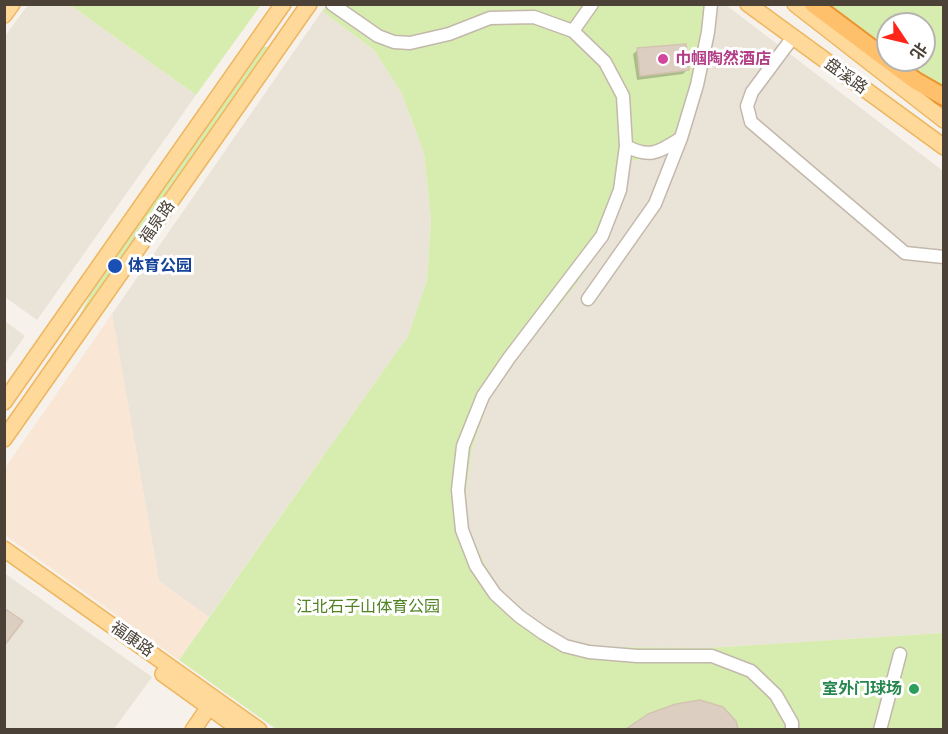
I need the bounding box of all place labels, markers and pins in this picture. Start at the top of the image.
place label: 巾帼陶然酒店 [675,49,771,69]
marker: 巾帼陶然酒店 [656,52,670,66]
place label: 体育公园 [128,256,192,276]
marker: 体育公园 [106,257,124,275]
place label: 室外门球场 [822,679,902,699]
marker: 室外门球场 [907,682,921,696]

